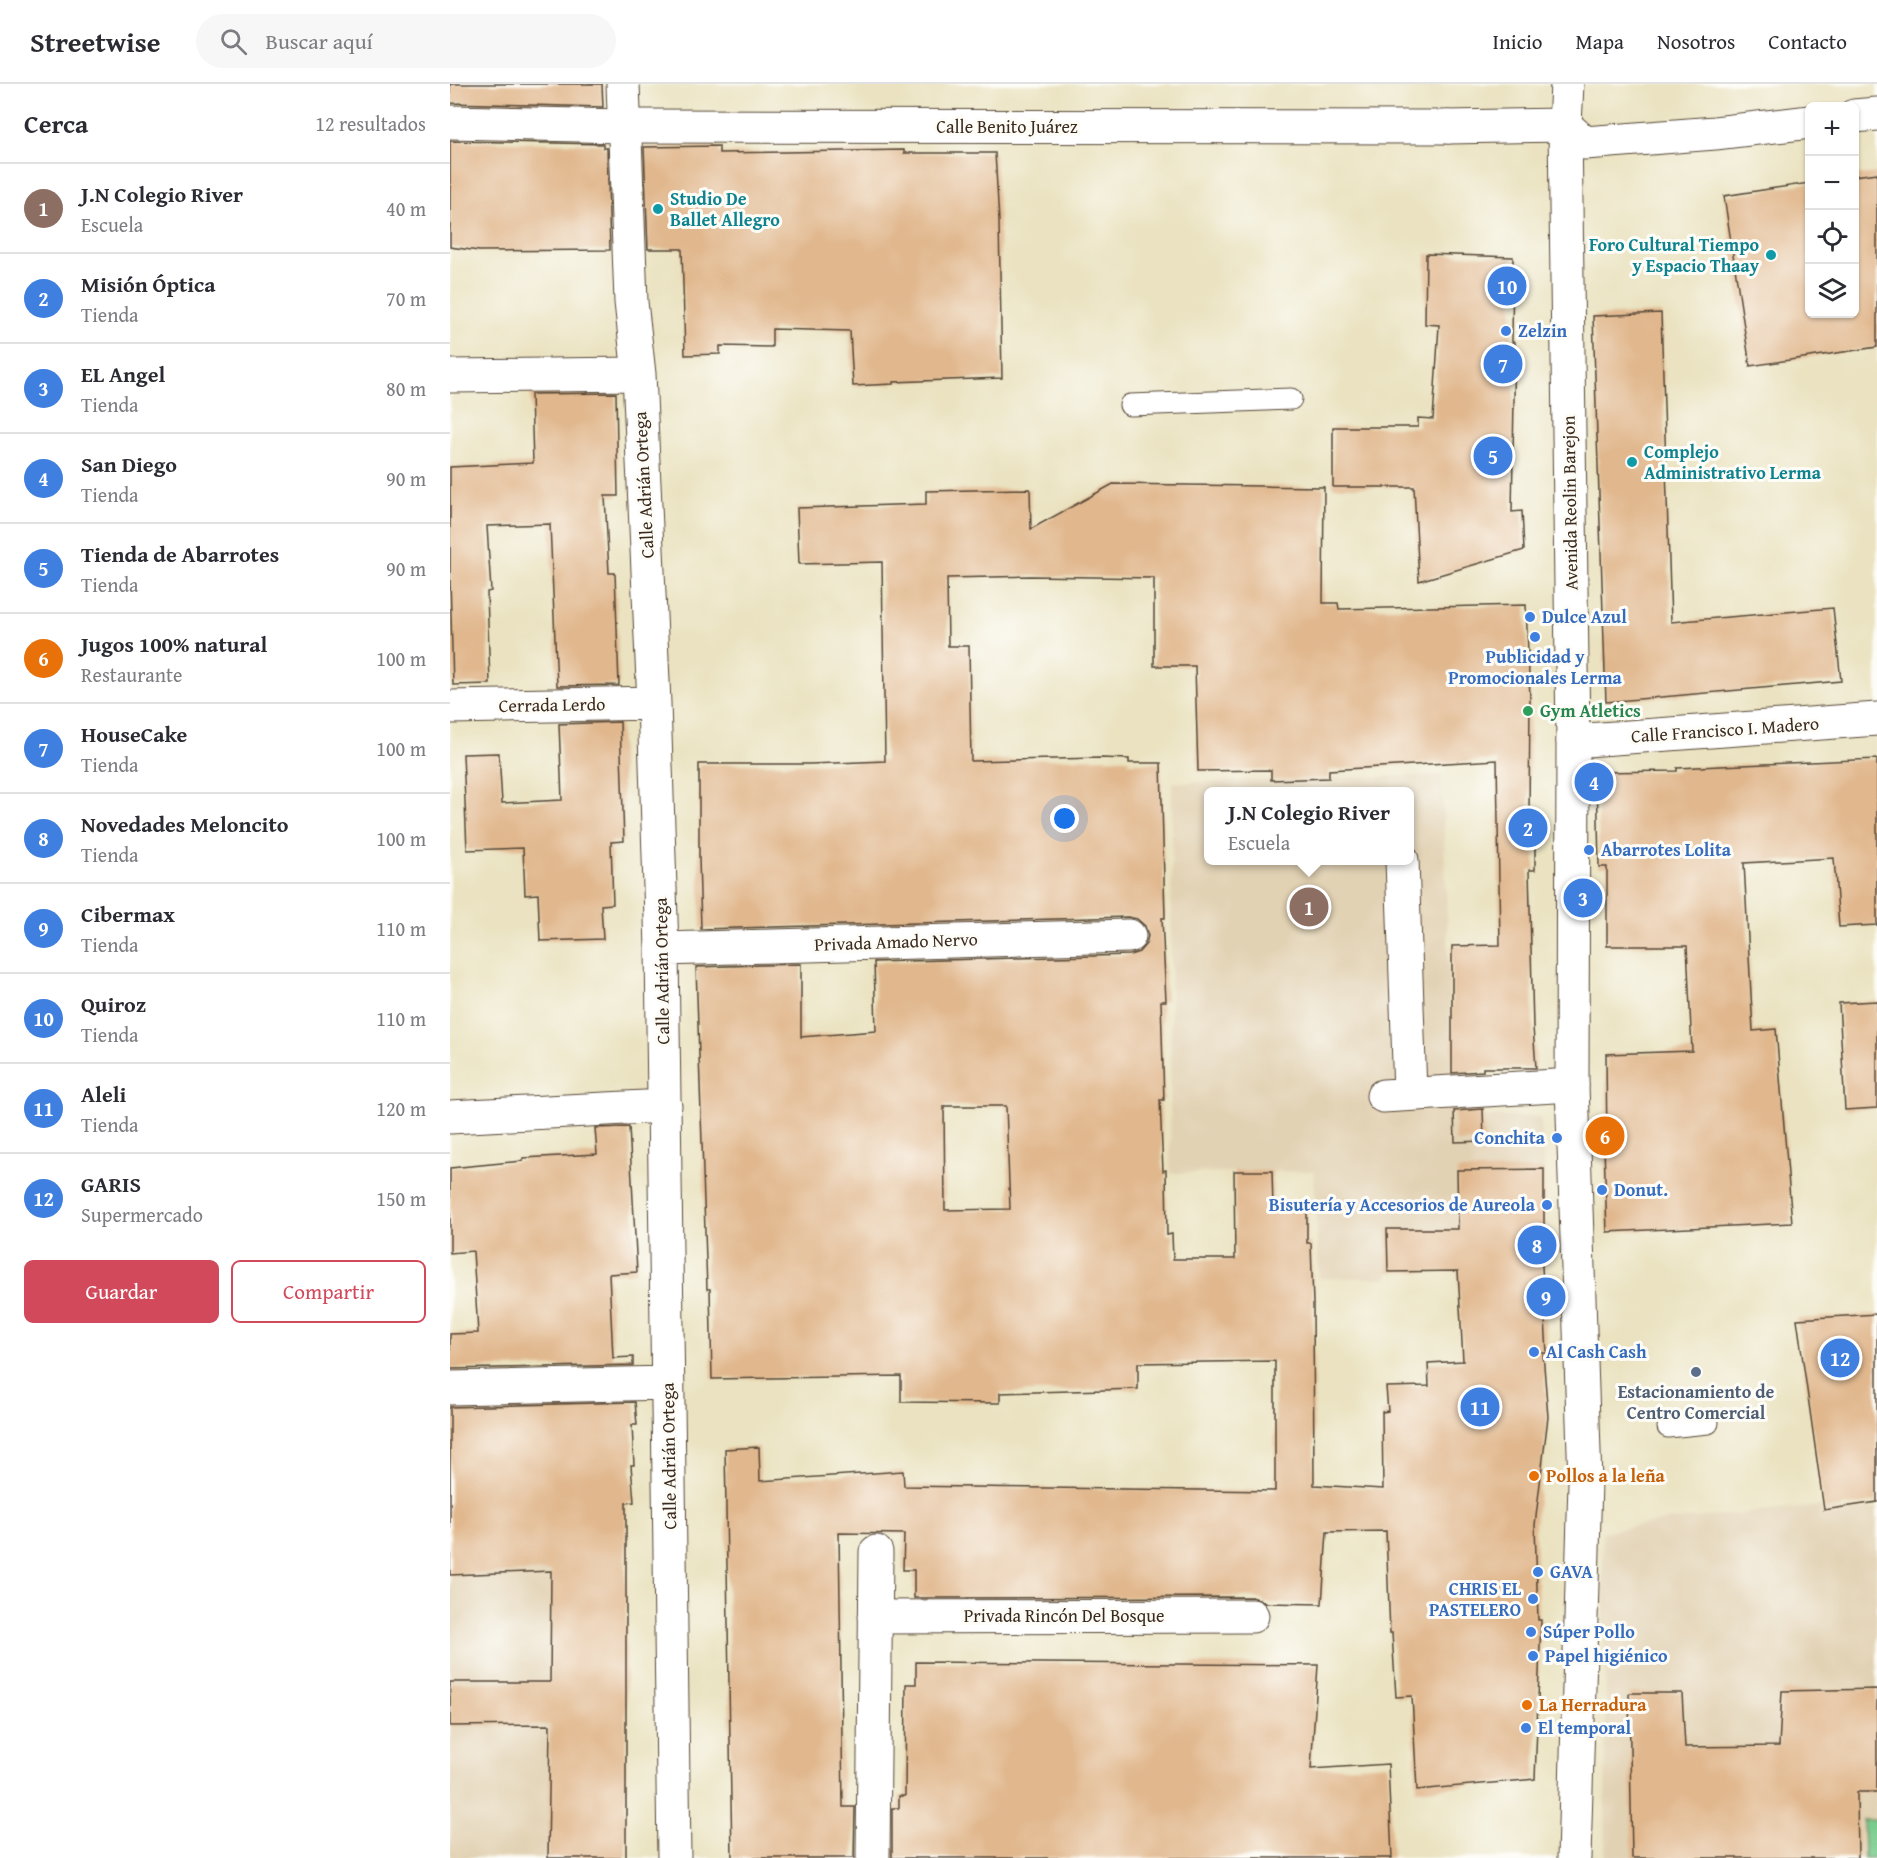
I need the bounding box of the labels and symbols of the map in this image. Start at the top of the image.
street label: Calle Benito Juárez [936,113,1078,140]
place label: Studio De Ballet Allegro [670,185,780,233]
marker: Studio De Ballet Allegro [651,202,665,216]
place label: Foro Cultural Tiempo y Espacio Thaay [1589,231,1760,279]
marker: Foro Cultural Tiempo y Espacio Thaay [1764,248,1778,262]
pin: 10 [1488,264,1526,308]
place label: Zelzin [1518,317,1568,344]
marker: Zelzin [1499,324,1513,338]
pin: 7 [1484,342,1522,386]
street label: Calle Adrián Ortega [626,410,661,559]
street label: Avenida Reolin Barejon [1554,415,1585,591]
pin: 5 [1474,434,1512,478]
place label: Complejo Administrativo Lerma [1644,438,1822,486]
marker: Complejo Administrativo Lerma [1625,455,1639,469]
place label: Dulce Azul [1542,603,1627,630]
marker: Dulce Azul [1523,610,1537,624]
marker: Publicidad y Promocionales Lerma [1528,630,1542,644]
place label: Publicidad y Promocionales Lerma [1448,643,1623,691]
street label: Cerrada Lerdo [498,690,606,719]
place label: Gym Atletics [1540,697,1641,724]
marker: Gym Atletics [1521,704,1535,718]
street label: Calle Francisco I. Madero [1630,709,1820,750]
pin: 4 [1574,760,1614,804]
your location [1050,804,1079,833]
pin: 2 [1508,806,1548,850]
place label: Abarrotes Lolita [1601,836,1732,863]
marker: Abarrotes Lolita [1582,843,1596,857]
pin: 3 [1564,876,1602,920]
pin: 1 [1290,884,1328,930]
street label: Calle Adrián Ortega [647,897,676,1045]
street label: Privada Amado Nervo [814,925,978,958]
pin: 6 [1586,1114,1624,1158]
place label: Conchita [1474,1124,1546,1151]
marker: Conchita [1550,1131,1564,1145]
place label: Donut. [1614,1176,1668,1203]
marker: Donut. [1595,1183,1609,1197]
place label: Bisutería y Accesorios de Aureola [1269,1191,1536,1218]
marker: Bisutería y Accesorios de Aureola [1540,1198,1554,1212]
pin: 8 [1518,1222,1556,1268]
pin: 9 [1526,1274,1566,1320]
pin: 12 [1820,1336,1860,1380]
place label: Al Cash Cash [1546,1338,1647,1365]
marker: Al Cash Cash [1527,1345,1541,1359]
marker: Estacionamiento de Centro Comercial [1689,1365,1703,1379]
place label: Estacionamiento de Centro Comercial [1618,1378,1775,1426]
street label: Calle Adrián Ortega [654,1382,683,1530]
pin: 11 [1460,1384,1500,1430]
place label: Pollos a la leña [1546,1462,1666,1489]
marker: Pollos a la leña [1527,1469,1541,1483]
place label: GAVA [1550,1558,1593,1585]
marker: GAVA [1531,1565,1545,1579]
place label: CHRIS EL PASTELERO [1429,1575,1522,1623]
marker: CHRIS EL PASTELERO [1526,1592,1540,1606]
street label: Privada Rincón Del Bosque [964,1602,1164,1629]
place label: Súper Pollo [1543,1618,1635,1645]
marker: Súper Pollo [1524,1625,1538,1639]
place label: Papel higiénico [1545,1642,1668,1669]
marker: Papel higiénico [1526,1649,1540,1663]
place label: La Herradura [1539,1691,1647,1718]
marker: La Herradura [1520,1698,1534,1712]
place label: El temporal [1538,1714,1631,1741]
marker: El temporal [1519,1721,1533,1735]

